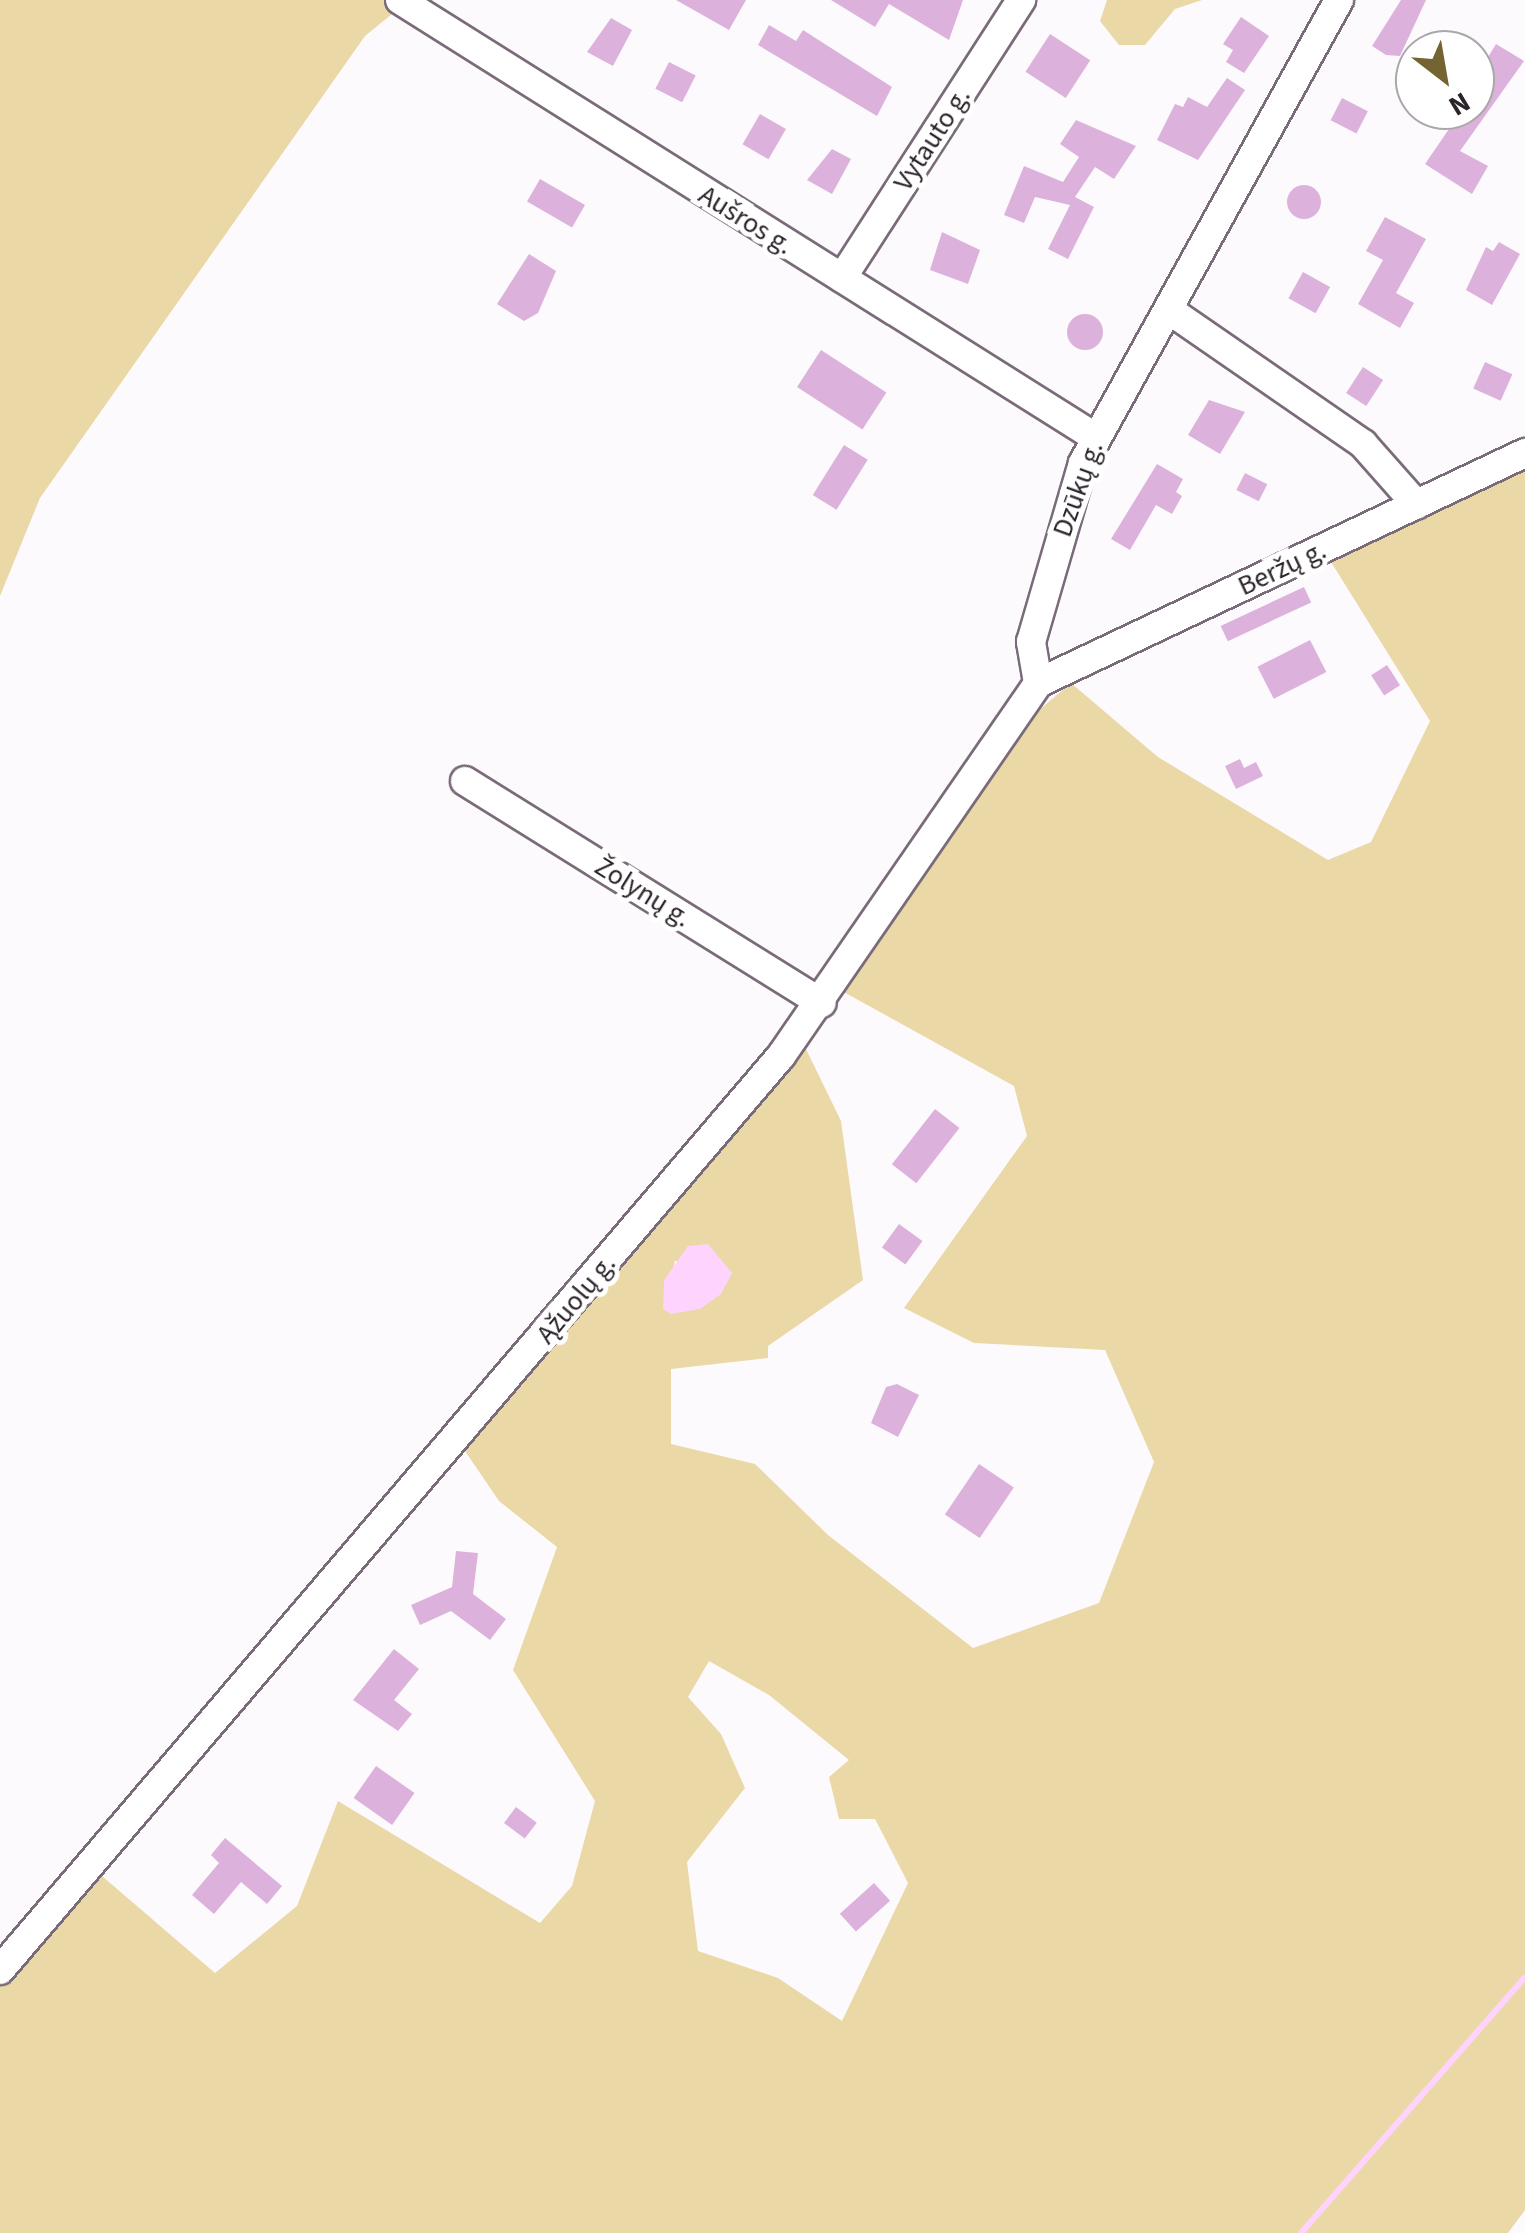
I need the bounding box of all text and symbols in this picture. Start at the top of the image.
north arrow [1395,30,1495,130]
street label: Vytauto g. [886,81,978,197]
text: N [1441,82,1478,126]
street label: Aušros g. [693,178,799,262]
street label: Dzūkų g. [1045,437,1111,541]
street label: Beržų g. [1233,533,1331,603]
street label: Žolynų g. [589,849,697,935]
street label: Ąžuolų g. [529,1247,623,1351]

